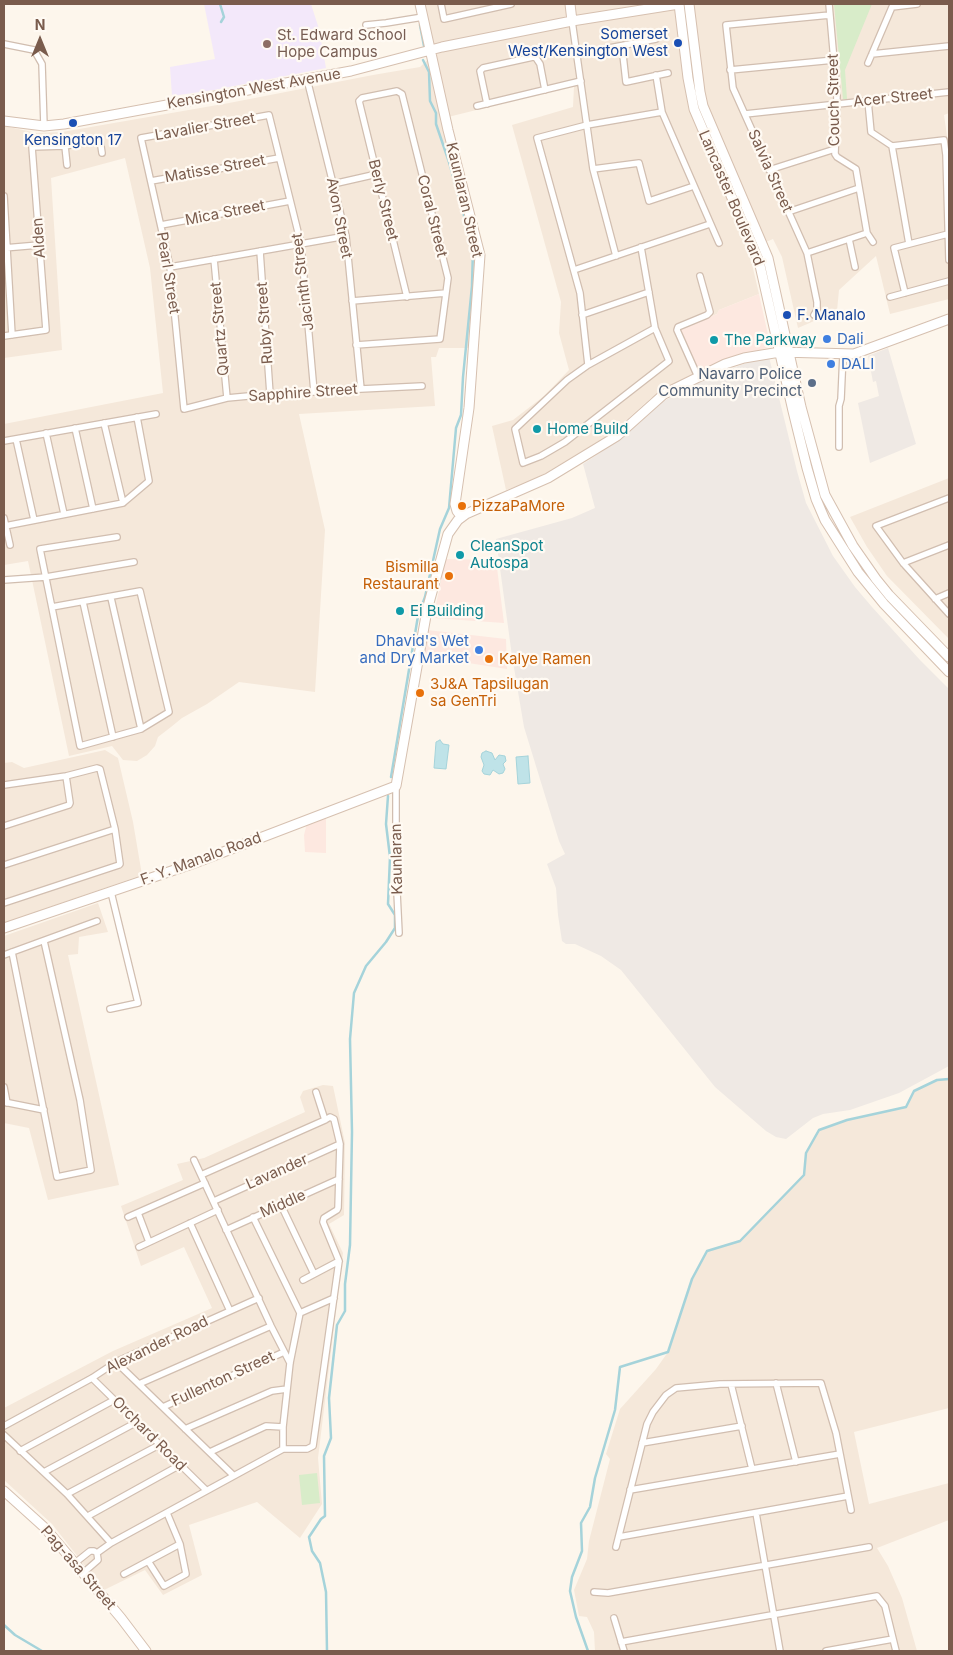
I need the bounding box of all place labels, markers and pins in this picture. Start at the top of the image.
place label: Somerset West/Kensington West [508,25,668,60]
place label: St. Edward School Hope Campus [277,26,406,61]
marker: Somerset West/Kensington West [672,37,684,49]
marker: St. Edward School Hope Campus [261,38,273,50]
marker: Kensington 17 [67,117,79,129]
place label: Kensington 17 [24,131,122,149]
place label: F. Manalo [797,306,866,324]
marker: F. Manalo [781,309,793,321]
place label: Dali [837,330,864,348]
place label: The Parkway [724,331,817,349]
marker: Dali [821,333,833,345]
marker: The Parkway [708,334,720,346]
place label: DALI [841,355,874,373]
marker: DALI [825,358,837,370]
place label: Navarro Police Community Precinct [658,365,802,400]
marker: Navarro Police Community Precinct [806,377,818,389]
place label: Home Build [547,420,628,438]
marker: Home Build [531,423,543,435]
place label: PizzaPaMore [472,497,565,515]
marker: PizzaPaMore [456,500,468,512]
place label: CleanSpot Autospa [470,537,543,572]
marker: CleanSpot Autospa [454,549,466,561]
place label: Bismilla Restaurant [363,558,439,593]
marker: Bismilla Restaurant [443,570,455,582]
place label: Ei Building [410,602,484,620]
marker: Ei Building [394,605,406,617]
place label: Dhavid's Wet and Dry Market [360,632,469,667]
marker: Dhavid's Wet and Dry Market [473,644,485,656]
place label: Kalye Ramen [499,650,591,668]
marker: Kalye Ramen [483,653,495,665]
place label: 3J&A Tapsilugan sa GenTri [430,675,549,710]
marker: 3J&A Tapsilugan sa GenTri [414,687,426,699]

